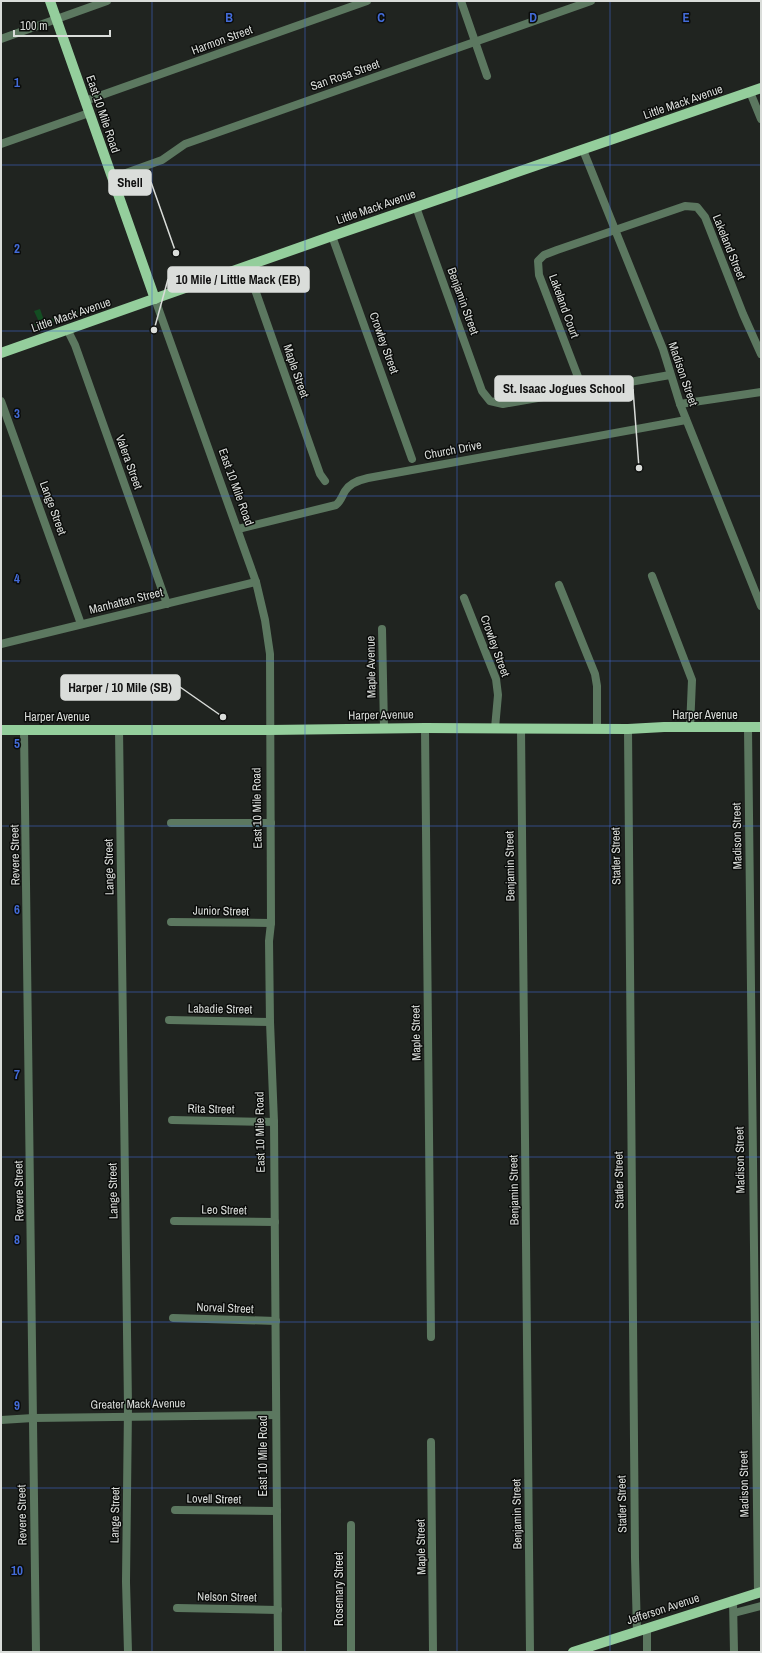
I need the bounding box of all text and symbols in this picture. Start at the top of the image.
text: B [225,9,233,26]
text: C [377,9,385,26]
text: D [529,9,537,26]
text: E [682,9,690,26]
scale bar [14,12,110,38]
text: 100 m [20,18,47,34]
street label: Harmon Street [189,21,255,58]
street label: San Rosa Street [308,56,382,94]
street label: East 10 Mile Road [82,73,124,155]
text: 1 [14,74,20,91]
street label: Little Mack Avenue [641,81,725,123]
callout: Shell [109,170,151,195]
text: Shell [117,174,143,191]
street label: Little Mack Avenue [334,186,418,228]
street label: Lakeland Street [709,212,749,282]
text: 2 [14,240,20,257]
street label: Benjamin Street [443,265,483,337]
callout: 10 Mile / Little Mack (EB) [168,267,309,292]
text: 10 Mile / Little Mack (EB) [176,271,301,288]
street label: Lakeland Court [545,272,583,340]
street label: Little Mack Avenue [29,294,113,336]
street label: Crowley Street [365,310,403,376]
street label: Madison Street [665,340,702,408]
street label: Maple Street [279,342,313,400]
callout: St. Isaac Jogues School [495,376,633,401]
text: St. Isaac Jogues School [503,380,625,397]
text: 3 [14,405,20,422]
street label: Valera Street [112,433,146,492]
street label: Church Drive [423,437,483,463]
street label: East 10 Mile Road [215,446,257,528]
street label: Lange Street [36,479,70,537]
text: 4 [14,570,20,587]
street label: Manhattan Street [87,584,165,618]
street label: Crowley Street [476,613,514,679]
street label: Maple Avenue [362,636,380,698]
callout: Harper / 10 Mile (SB) [61,675,180,700]
text: Harper / 10 Mile (SB) [68,679,172,696]
street label: Harper Avenue [348,706,414,724]
street label: Harper Avenue [672,707,738,723]
street label: Harper Avenue [24,709,90,725]
text: 5 [14,735,20,752]
street label: East 10 Mile Road [248,767,266,849]
street label: Madison Street [728,802,746,870]
street label: Revere Street [6,824,24,885]
street label: Statler Street [607,827,624,885]
street label: Benjamin Street [501,830,519,901]
street label: Lange Street [101,838,117,895]
text: 6 [14,901,20,918]
street label: Junior Street [193,903,250,919]
street label: Labadie Street [188,1000,253,1018]
street label: Maple Street [408,1005,424,1061]
text: 7 [14,1066,20,1083]
street label: East 10 Mile Road [251,1091,269,1173]
street label: Rita Street [187,1101,235,1117]
street label: Madison Street [731,1126,749,1194]
street label: Statler Street [610,1151,627,1209]
street label: Benjamin Street [505,1154,523,1225]
street label: Revere Street [10,1160,28,1221]
street label: Lange Street [105,1162,121,1219]
street label: Leo Street [201,1202,247,1218]
text: 8 [14,1231,20,1248]
street label: Norval Street [196,1299,254,1317]
street label: Greater Mack Avenue [90,1395,186,1413]
text: 9 [14,1397,20,1414]
street label: East 10 Mile Road [255,1416,271,1496]
street label: Madison Street [735,1450,753,1518]
street label: Statler Street [613,1475,630,1533]
street label: Benjamin Street [508,1478,526,1549]
street label: Revere Street [13,1484,31,1545]
street label: Lange Street [107,1486,123,1543]
street label: Lovell Street [187,1491,242,1507]
street label: Maple Street [413,1519,429,1575]
street label: Rosemary Street [331,1552,347,1626]
text: 10 [11,1562,23,1579]
street label: Nelson Street [197,1588,257,1606]
street label: Jefferson Avenue [625,1590,701,1628]

